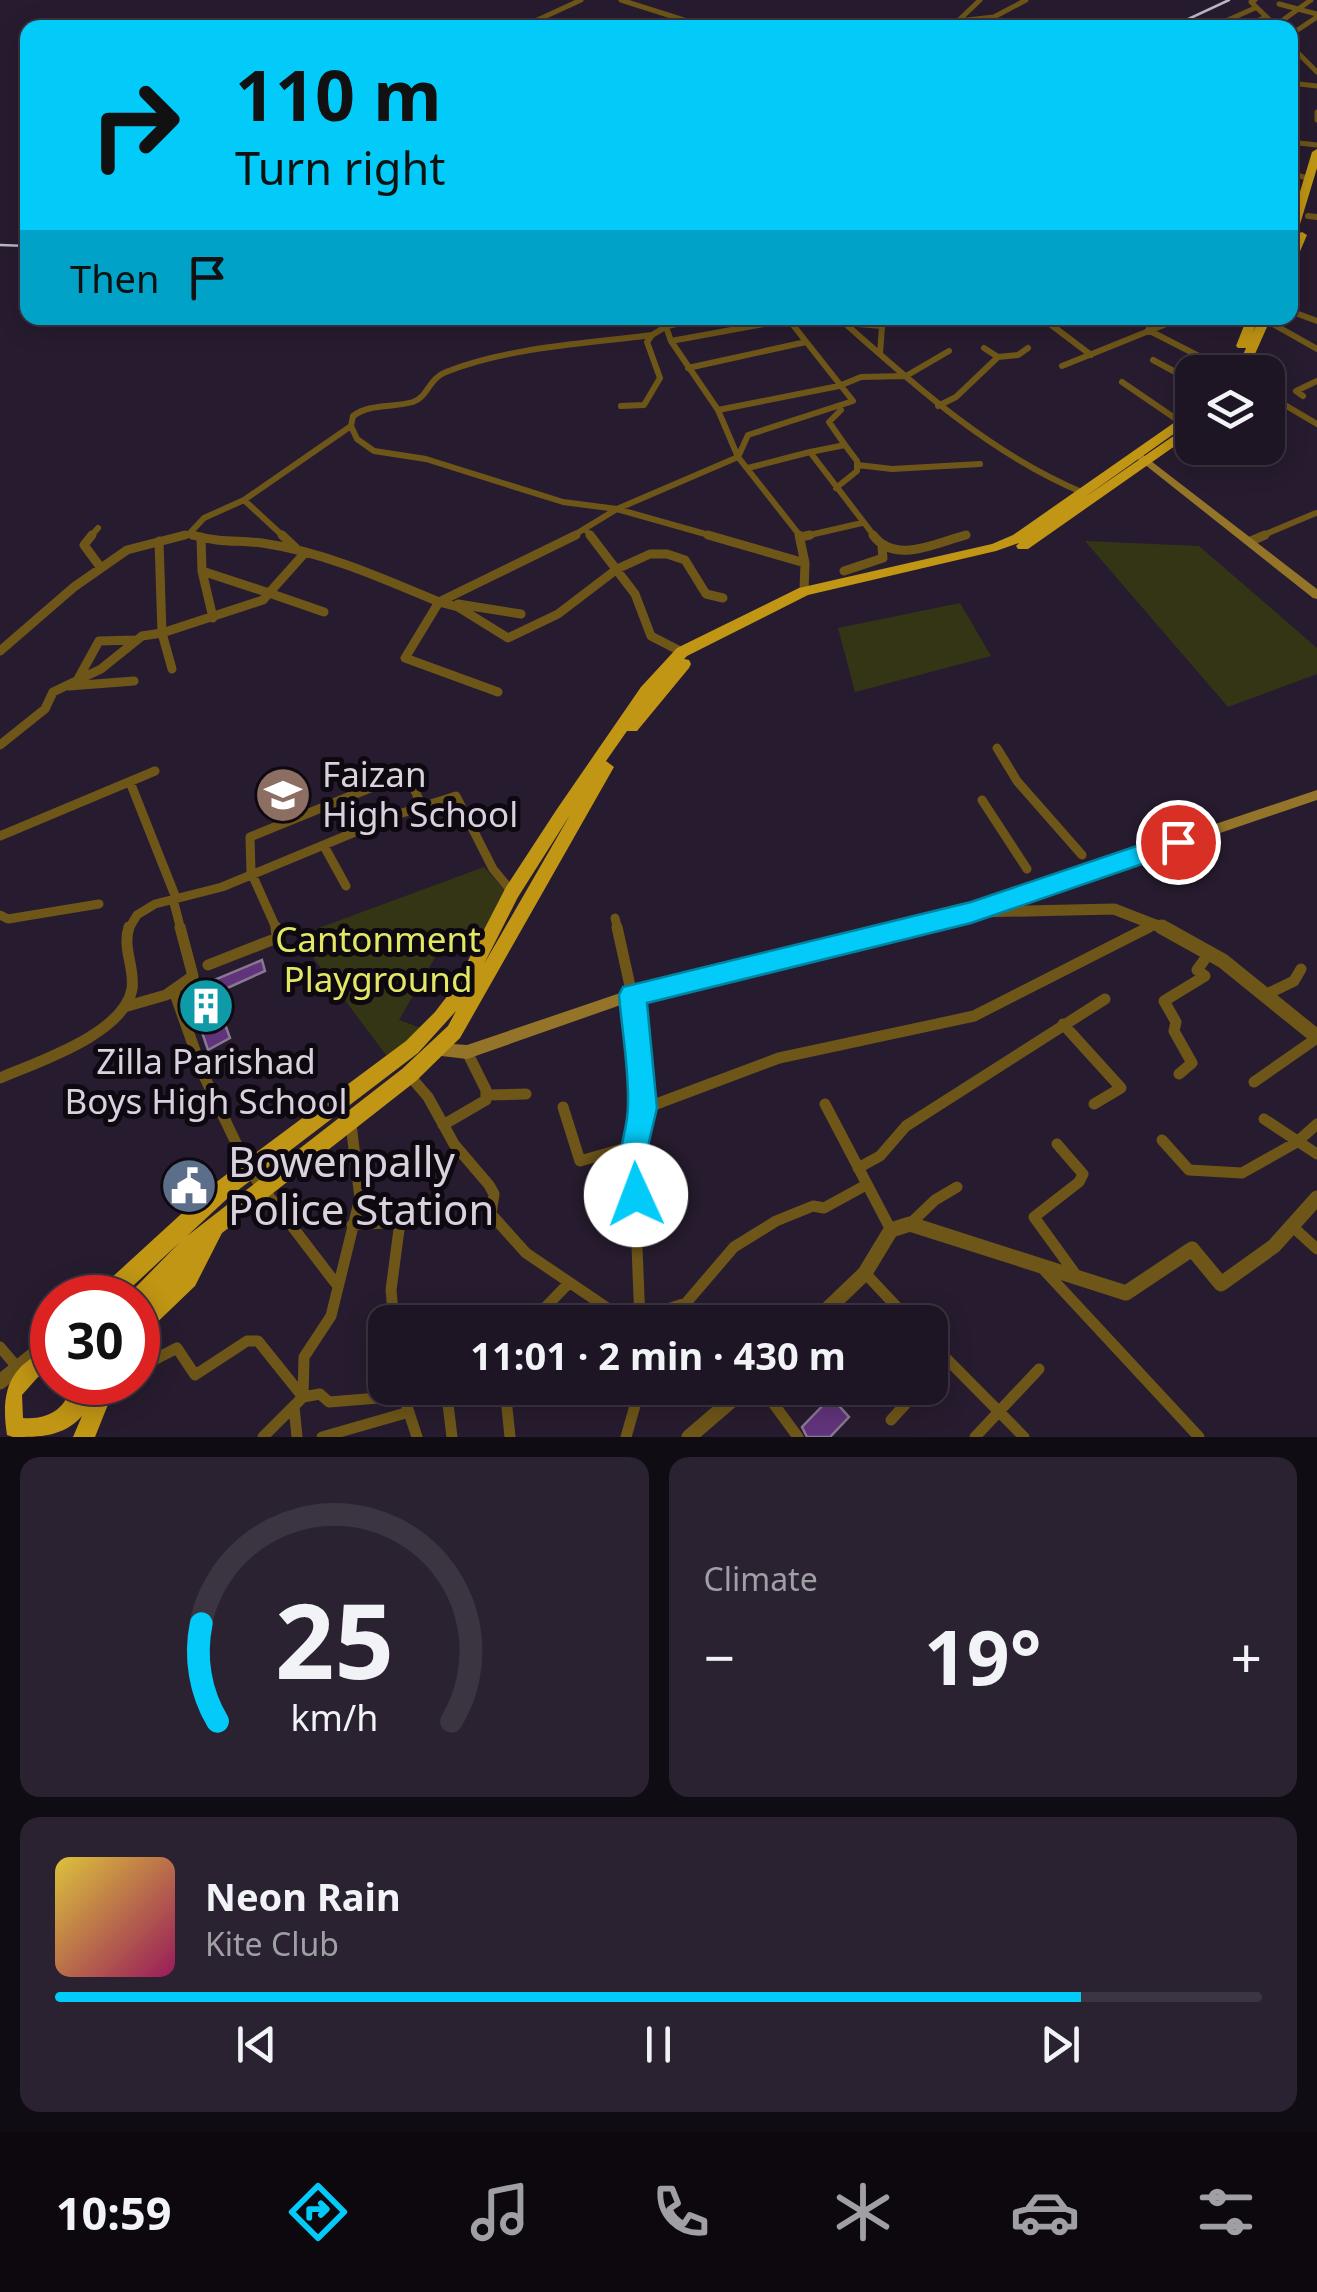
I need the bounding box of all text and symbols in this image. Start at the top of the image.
text: 110 m [235,46,442,142]
icon: right [70,60,200,190]
text: Turn right [235,137,446,198]
icon: arrive [180,250,235,305]
text: Then [70,252,160,304]
map controls [1175,355,1285,465]
button: layers [1175,355,1285,465]
place label: Faizan High School [322,750,518,837]
school or university icon: Faizan High School [253,765,313,825]
pin [1136,800,1221,885]
icon: arrive [1151,815,1206,870]
park label: Cantonment Playground [275,915,481,1002]
building icon: Zilla Parishad Boys High School [176,976,236,1036]
place label: Zilla Parishad Boys High School [64,1037,348,1124]
place label: Bowenpally Police Station [228,1132,494,1237]
position arrow [584,1143,688,1247]
public building icon: Bowenpally Police Station [159,1156,219,1216]
speed limit sign: 30 [30,1275,160,1405]
text: 11:01 · 2 min · 430 m [470,1329,846,1381]
text: Climate [704,1557,818,1600]
text: 25 [275,1568,394,1709]
text: 19° [924,1605,1042,1707]
text: − [704,1619,735,1694]
text: + [1231,1619,1262,1694]
text: km/h [290,1693,378,1741]
text: Neon Rain [205,1870,401,1922]
text: Kite Club [205,1922,339,1965]
icon: previous [229,2017,284,2072]
icon: pause [631,2017,686,2072]
icon: next [1033,2017,1088,2072]
icon: directions [283,2177,353,2247]
icon: music [465,2177,535,2247]
icon: phone [646,2177,716,2247]
icon: climate [828,2177,898,2247]
icon: car [1010,2177,1080,2247]
icon: filters [1191,2177,1261,2247]
text: 10:59 [56,2182,171,2243]

